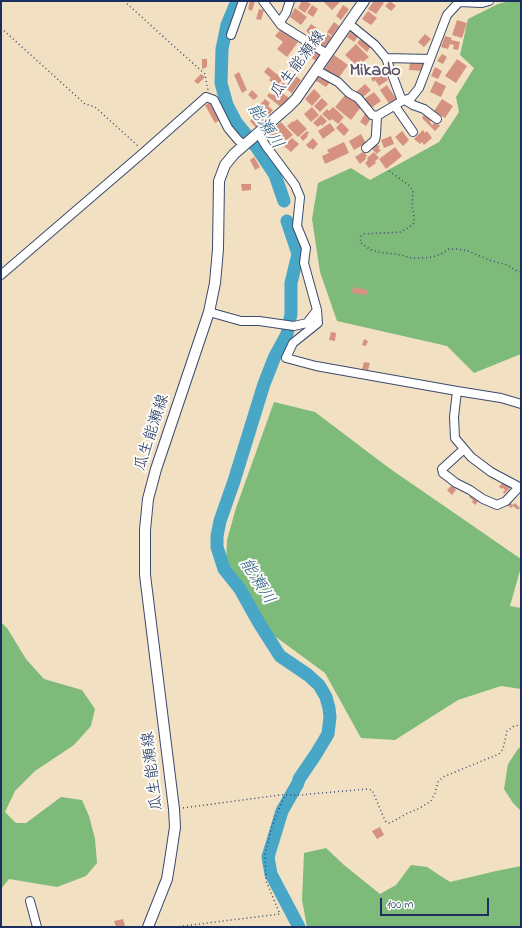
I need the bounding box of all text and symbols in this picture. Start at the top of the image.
street label: 瓜生能瀬線 [267,27,331,103]
district label: Mikado [349,61,401,83]
water label: 能瀬川 [242,100,286,154]
street label: 瓜生能瀬線 [132,392,174,474]
water label: 能瀬川 [234,555,278,609]
street label: 瓜生能瀬線 [140,730,168,812]
scale bar [382,890,491,916]
text: 100 m [387,896,414,914]

